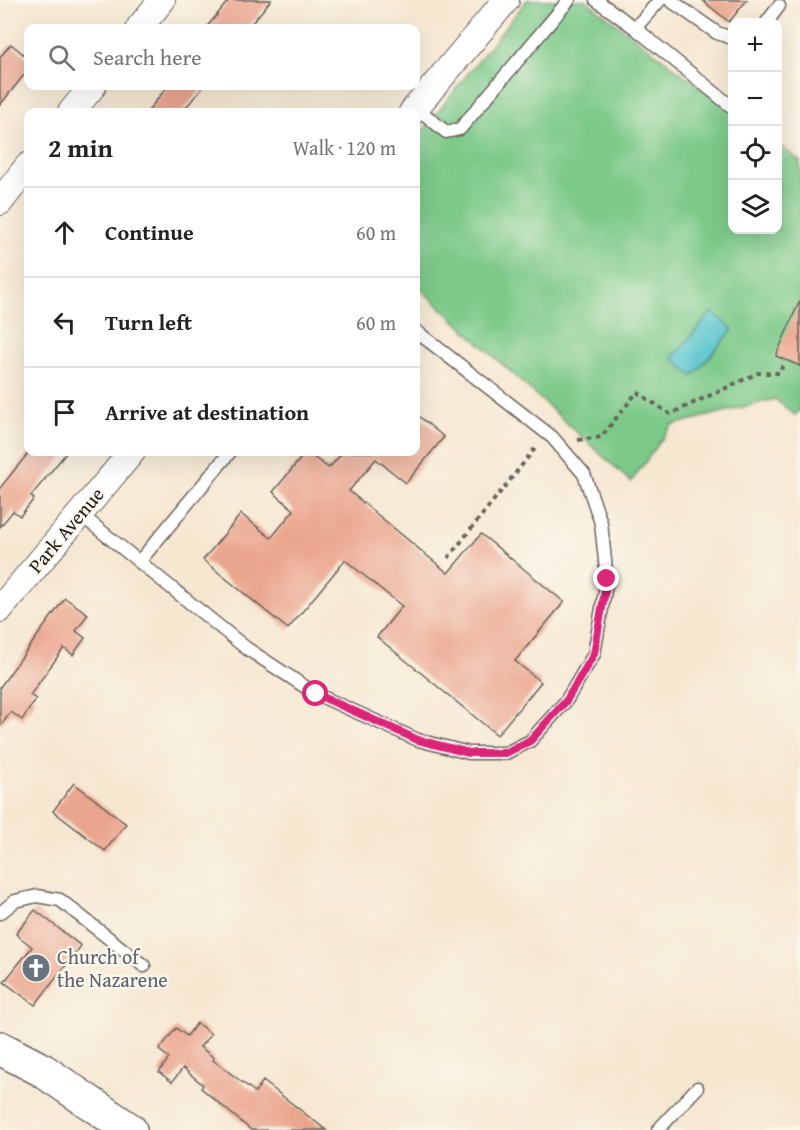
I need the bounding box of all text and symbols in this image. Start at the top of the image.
map controls [728,18,782,234]
button: + [728,18,782,72]
search box [24,24,420,90]
icon: search [45,41,78,74]
text: Search here [93,41,202,73]
button: − [728,72,782,126]
button: locate [728,126,782,180]
text: 2 min [48,128,113,167]
text: Walk · 120 m [293,133,396,162]
button: layers [728,180,782,234]
icon: ahead [48,216,81,249]
text: Continue [105,216,194,248]
text: 60 m [356,218,396,247]
icon: left [48,306,81,339]
text: Turn left [105,306,192,338]
text: 60 m [356,308,396,337]
icon: arrive [48,396,81,429]
text: Arrive at destination [105,396,309,428]
street label: Park Avenue [21,480,110,579]
route end [593,565,619,591]
route start [302,680,328,706]
place label: Church of the Nazarene [57,942,168,994]
church icon: Church of the Nazarene [20,952,52,984]

